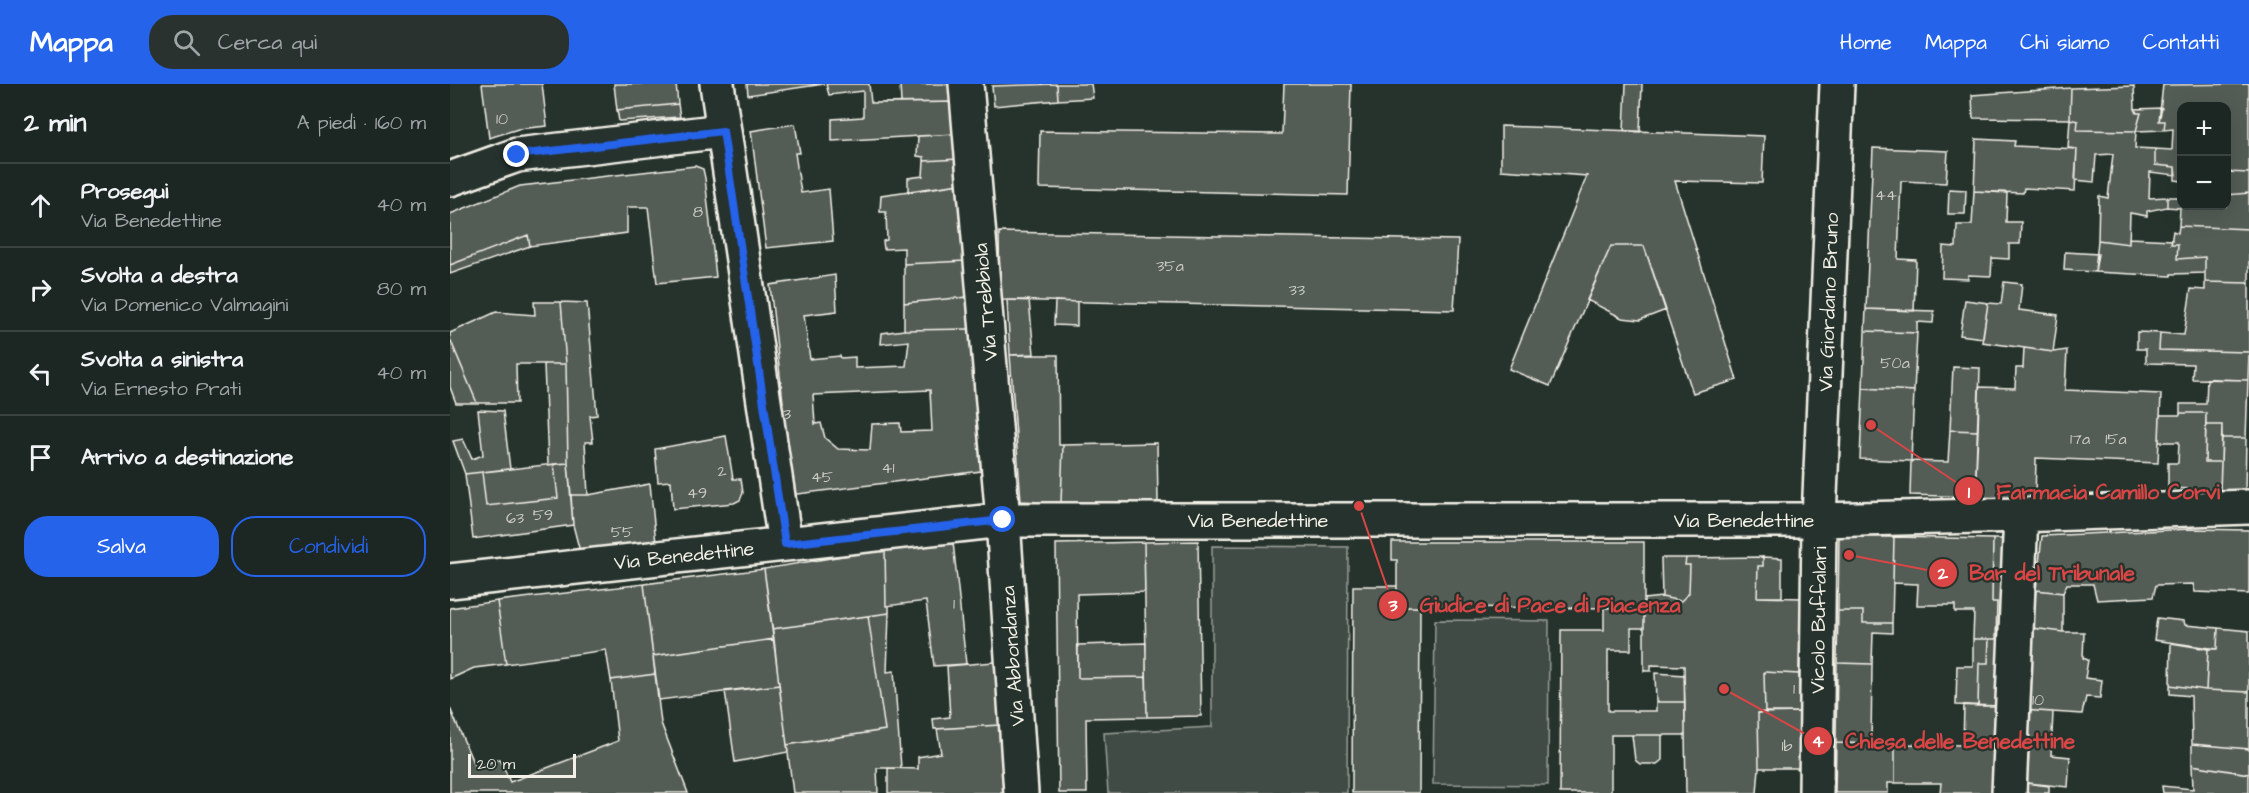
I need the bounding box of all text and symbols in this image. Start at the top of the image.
search box [149,15,569,69]
text: Mappa [30,23,113,62]
icon: search [170,26,203,59]
text: Cerca qui [218,27,317,58]
text: Home [1840,28,1892,57]
text: Mappa [1925,28,1987,57]
text: Chi siamo [2020,28,2109,57]
text: Contatti [2142,28,2219,57]
map controls [2177,102,2231,210]
button: + [2177,102,2231,156]
text: 2 min [24,105,86,141]
house number: 10 [496,108,508,130]
text: A piedi · 160 m [297,109,426,137]
route end [503,141,529,167]
button: − [2177,156,2231,210]
text: Prosegui [81,176,168,207]
house number: 44 [1875,184,1897,206]
icon: ahead [24,189,57,222]
text: 40 m [376,191,426,219]
house number: 8 [693,201,703,223]
text: Via Benedettine [81,207,222,235]
street label: Via Giordano Bruno [1812,212,1846,392]
street label: Via Trebbiola [967,242,1005,362]
house number: 35a [1156,255,1184,277]
text: Svolta a destra [81,260,238,291]
icon: right [24,273,57,306]
text: 80 m [377,275,426,303]
house number: 33 [1289,279,1305,301]
text: Via Domenico Valmagini [81,291,288,319]
text: Svolta a sinistra [81,344,243,375]
house number: 50a [1880,352,1910,374]
icon: left [24,357,57,390]
text: 40 m [376,359,426,387]
text: Via Ernesto Prati [81,375,241,403]
house number: 3 [783,403,791,425]
house number: 17a [2070,428,2090,450]
house number: 15a [2105,428,2127,450]
icon: arrive [24,441,57,474]
text: Arrivo a destinazione [81,442,293,473]
house number: 1 [790,446,792,468]
house number: 41 [882,457,894,479]
house number: 2 [717,460,727,482]
house number: 45 [811,466,834,488]
callout: Farmacia Camillo Corvi [1954,472,2232,511]
text: Farmacia Camillo Corvi [1996,478,2221,507]
text: 1 [1968,480,1971,505]
house number: 49 [687,482,707,504]
house number: 59 [533,504,553,526]
route start [989,506,1015,532]
house number: 63 [506,507,524,529]
street label: Via Benedettine [1188,507,1329,535]
street label: Via Benedettine [1674,507,1815,535]
button: Salva [24,516,219,577]
button: Condividi [231,516,426,577]
house number: 55 [611,521,634,543]
street label: Via Benedettine [613,535,756,577]
street label: Vicolo Buffalari [1804,546,1834,694]
callout: Bar del Tribunale [1928,554,2147,593]
text: Bar del Tribunale [1969,559,2135,588]
text: 2 [1937,561,1949,586]
street label: Via Abbondanza [994,585,1032,727]
callout: Giudice di Pace di Piacenza [1378,585,1692,624]
text: Giudice di Pace di Piacenza [1420,591,1681,620]
house number: 1 [953,593,955,615]
text: 3 [1387,593,1398,618]
house number: 1 [1793,678,1795,700]
house number: 10 [2032,689,2044,711]
callout: Chiesa delle Benedettine [1803,721,2087,760]
text: Chiesa delle Benedettine [1845,727,2076,756]
text: 4 [1812,729,1825,754]
house number: 1b [1781,735,1793,757]
scale bar [468,751,576,778]
text: 20 m [477,753,515,775]

